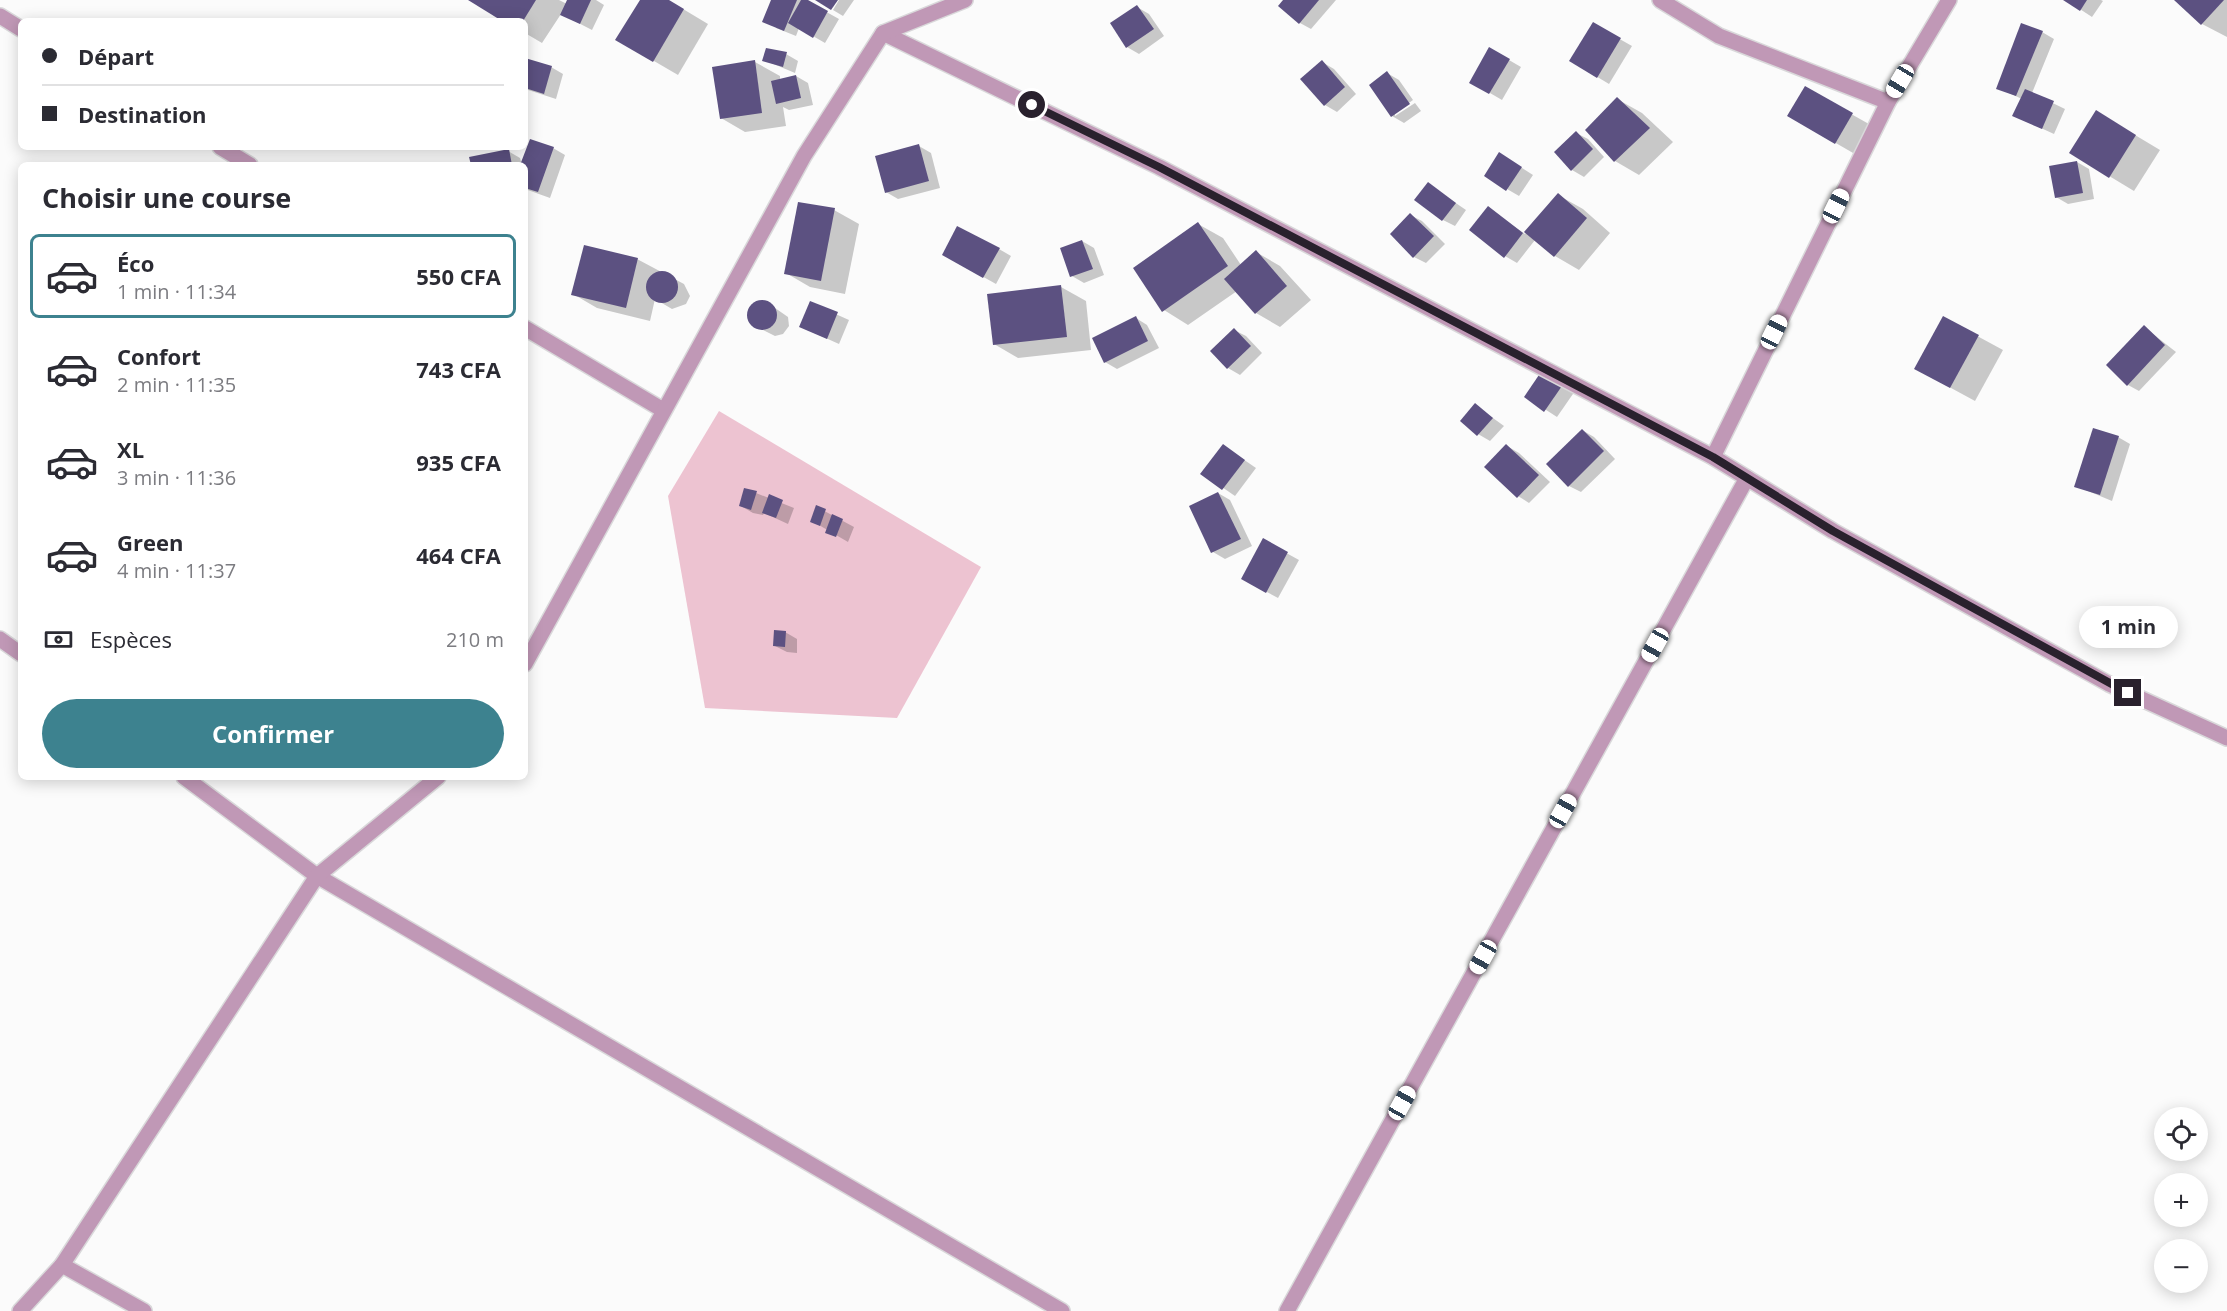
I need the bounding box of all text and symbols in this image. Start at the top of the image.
text: Départ [78,41,154,71]
car [1883,61,1917,101]
route start [1018,91,1045,118]
text: Destination [78,99,207,129]
text: Choisir une course [42,179,291,216]
car [1820,186,1852,226]
text: Éco [117,248,154,278]
icon: car [45,249,99,303]
text: 550 CFA [416,261,501,291]
text: 1 min · 11:34 [117,278,236,305]
car [1758,312,1790,352]
text: Confort [117,341,201,371]
icon: car [45,342,99,396]
text: 743 CFA [416,354,501,384]
text: 2 min · 11:35 [117,371,236,398]
text: XL [117,434,144,464]
icon: car [45,435,99,489]
text: 935 CFA [416,447,501,477]
text: 3 min · 11:36 [117,464,236,491]
text: Green [117,527,183,557]
icon: car [45,528,99,582]
text: 464 CFA [416,540,501,570]
text: 4 min · 11:37 [117,557,236,584]
callout: 1 min [2078,606,2178,648]
text: 1 min [2101,613,2156,640]
icon: cash [42,623,75,656]
text: Espèces [90,624,172,654]
car [1638,625,1672,665]
text: 210 m [446,626,504,653]
route end [2114,679,2141,706]
button: Confirmer [42,699,504,768]
car [1546,791,1580,831]
car [1466,937,1500,977]
car [1385,1083,1419,1123]
map controls [2154,1107,2208,1293]
button: locate [2154,1107,2208,1161]
button: + [2154,1173,2208,1227]
button: − [2154,1239,2208,1293]

